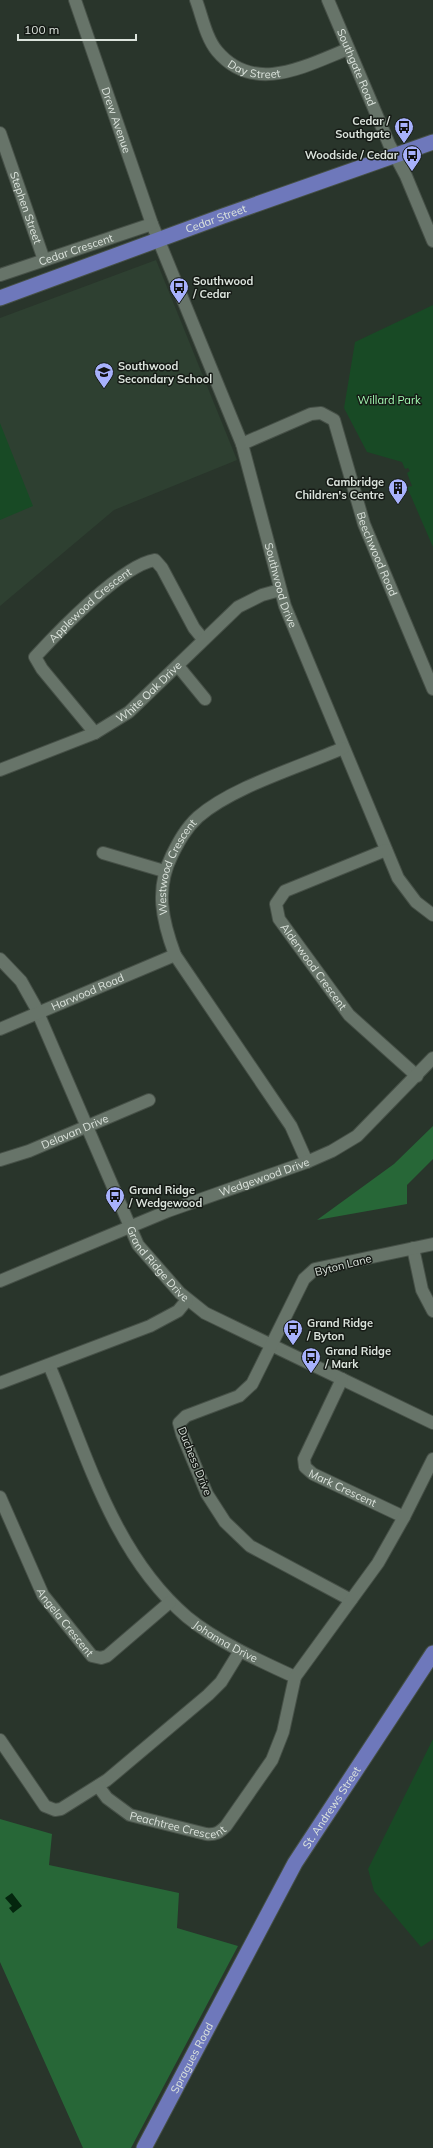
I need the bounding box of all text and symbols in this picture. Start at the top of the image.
scale bar [18,16,136,42]
text: 100 m [24,22,59,37]
street label: Southgate Road [334,26,379,108]
street label: Day Street [225,57,282,81]
street label: Drew Avenue [98,85,134,155]
place label: Cedar / Southgate [335,114,391,141]
bus stop icon: Cedar / Southgate [393,116,415,144]
bus stop icon: Woodside / Cedar [401,144,423,172]
place label: Woodside / Cedar [305,148,399,162]
street label: Stephen Street [7,170,45,246]
street label: Cedar Street [184,201,248,236]
street label: Cedar Crescent [37,230,115,269]
place label: Southwood / Cedar [192,274,254,301]
bus stop icon: Southwood / Cedar [168,276,190,304]
place label: Southwood Secondary School [118,359,212,386]
school or university icon: Southwood Secondary School [93,361,115,389]
park label: Willard Park [357,393,421,407]
place label: Cambridge Children's Centre [295,475,384,502]
building icon: Cambridge Children's Centre [387,477,409,505]
street label: Beechwood Road [354,510,400,598]
street label: Southwood Drive [262,541,300,630]
street label: Applewood Crescent [45,565,134,645]
street label: White Oak Drive [113,658,184,725]
street label: Westwood Crescent [155,816,200,916]
street label: Alderwood Crescent [277,921,350,1013]
street label: Harwood Road [49,970,126,1014]
street label: Delavan Drive [39,1111,110,1152]
street label: Wedgewood Drive [217,1155,311,1199]
place label: Grand Ridge / Wedgewood [128,1183,202,1210]
bus stop icon: Grand Ridge / Wedgewood [104,1185,126,1213]
street label: Grand Ridge Drive [124,1224,192,1305]
street label: Byton Lane [313,1251,373,1279]
place label: Grand Ridge / Byton [306,1316,373,1343]
bus stop icon: Grand Ridge / Byton [282,1318,304,1346]
place label: Grand Ridge / Mark [324,1344,391,1371]
bus stop icon: Grand Ridge / Mark [300,1346,322,1374]
street label: Duchess Drive [175,1425,215,1497]
street label: Mark Crescent [307,1466,379,1510]
street label: Angela Crescent [34,1586,97,1659]
street label: Johanna Drive [190,1617,260,1665]
street label: St. Andrews Street [299,1764,364,1851]
street label: Peachtree Crescent [128,1808,229,1841]
street label: Spragues Road [167,2020,216,2096]

